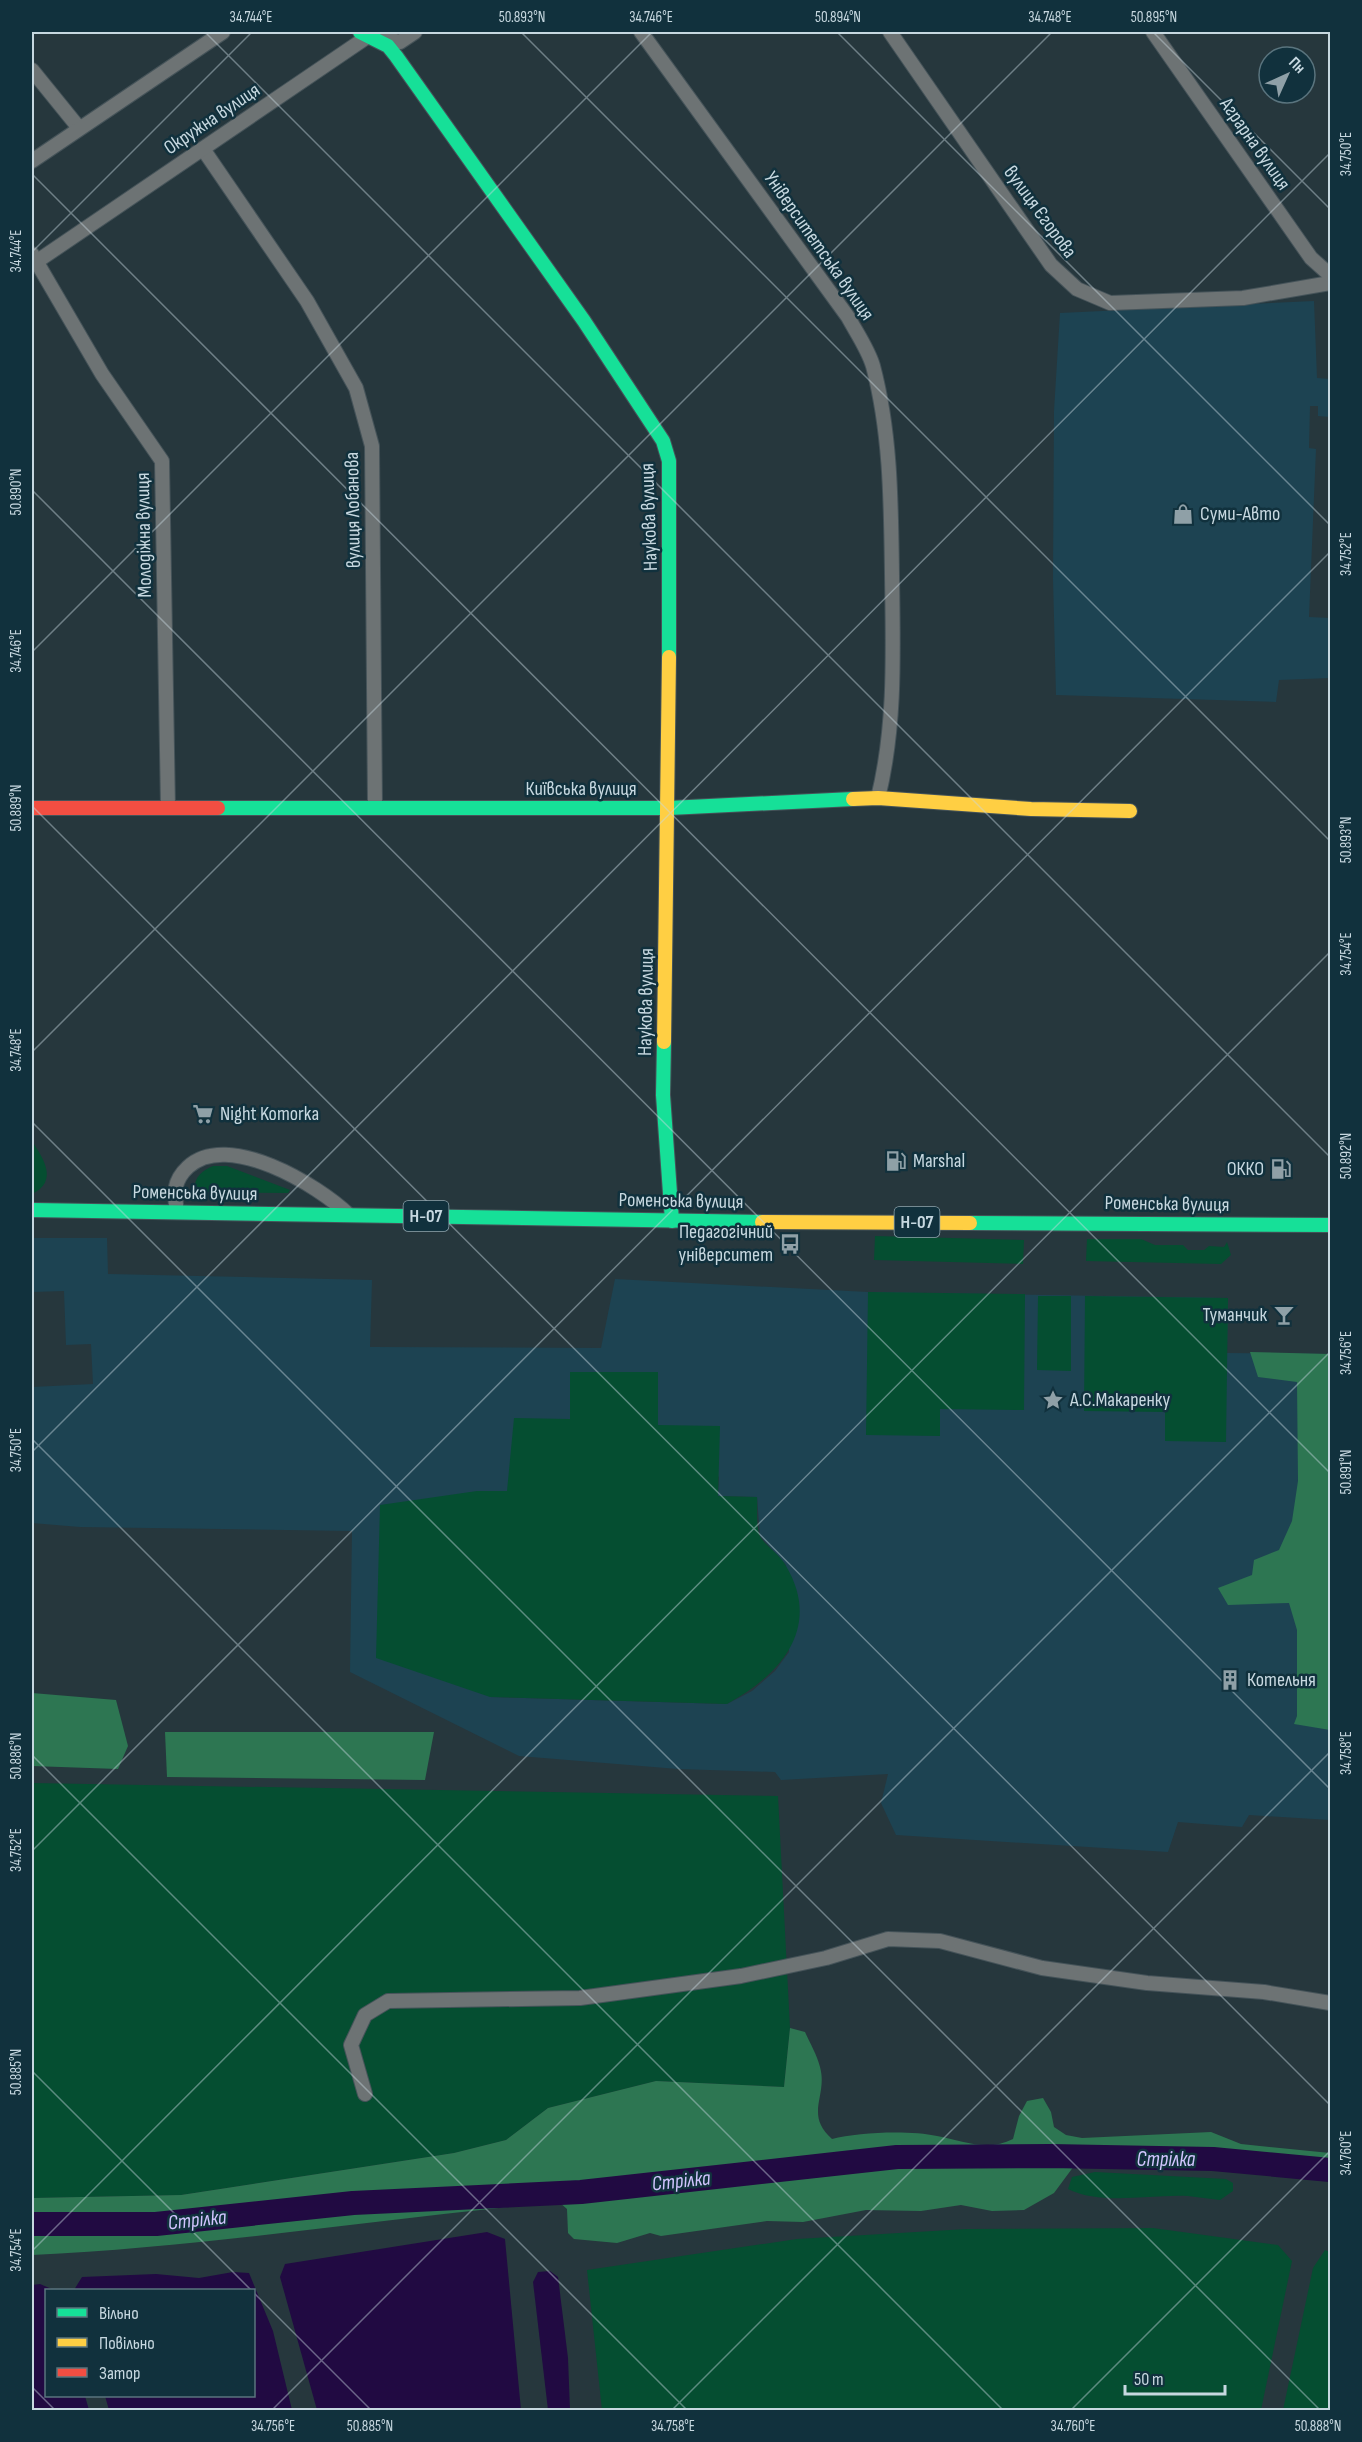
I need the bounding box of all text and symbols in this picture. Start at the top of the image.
text: 34.744°E [230,8,272,27]
text: 50.893°N [499,8,545,27]
text: 34.746°E [629,8,673,27]
text: 50.894°N [815,8,861,27]
text: 34.748°E [1028,8,1072,27]
text: 50.895°N [1131,8,1177,27]
north arrow [1257,45,1317,105]
text: Пн [1284,53,1309,78]
street label: Окружна вулиця [159,78,265,160]
street label: Аграрна вулиця [1214,92,1296,195]
text: 34.750°E [1337,132,1356,176]
street label: вулиця Єгорова [998,161,1082,263]
street label: Університетська вулиця [759,167,879,325]
text: 34.744°E [7,230,26,272]
street label: вулиця Лобанова [340,452,366,568]
street label: Наукова вулиця [635,463,663,571]
text: 50.890°N [7,468,26,516]
street label: Молодіжна вулиця [131,472,157,598]
shop icon: Суми-Авто [1171,502,1195,526]
place label: Суми-Авто [1200,502,1280,526]
text: 34.752°E [1337,532,1356,576]
text: 34.746°E [7,629,26,673]
street label: Київська вулиця [525,777,637,801]
text: 50.889°N [7,785,26,831]
text: 50.893°N [1337,817,1356,863]
text: 34.754°E [1337,932,1356,976]
street label: Наукова вулиця [633,948,659,1056]
text: 34.748°E [7,1028,26,1072]
supermarket icon: Night Komorka [191,1102,215,1126]
place label: Night Komorka [220,1102,319,1126]
text: 50.892°N [1337,1133,1356,1179]
fuel station icon: Marshal [884,1149,908,1173]
place label: Marshal [913,1149,965,1173]
place label: ОККО [1227,1157,1264,1181]
fuel station icon: ОККО [1269,1157,1293,1181]
street label: Роменська вулиця [132,1180,258,1206]
street label: Роменська вулиця [618,1188,744,1214]
street label: Роменська вулиця [1104,1191,1230,1217]
road number: Н-07 [404,1201,448,1231]
road number: Н-07 [894,1207,940,1237]
place label: Педагогічний університет [678,1220,773,1267]
bus stop icon: Педагогічний університет [778,1232,802,1256]
place label: Туманчик [1203,1303,1267,1327]
bar icon: Туманчик [1272,1303,1296,1327]
text: 34.756°E [1337,1331,1356,1375]
place icon: А.С.Макаренку [1041,1388,1065,1412]
place label: А.С.Макаренку [1069,1388,1170,1412]
text: 34.750°E [7,1428,26,1472]
text: 50.891°N [1337,1450,1356,1494]
building icon: Котельня [1218,1668,1242,1692]
place label: Котельня [1247,1668,1316,1692]
text: 34.758°E [1337,1731,1356,1775]
text: 50.886°N [7,1733,26,1779]
text: 34.752°E [7,1828,26,1872]
text: 50.885°N [7,2049,26,2095]
text: 34.760°E [1337,2131,1356,2175]
water label: Стрілка [1137,2147,1196,2172]
water label: Стрілка [650,2165,712,2197]
water label: Стрілка [166,2204,228,2236]
text: 34.754°E [7,2228,26,2272]
legend [45,2289,255,2397]
text: Вільно [99,2303,139,2324]
text: Повільно [99,2333,155,2354]
scale bar [1125,2358,1226,2396]
text: Затор [99,2363,140,2384]
text: 50 m [1134,2369,1164,2390]
text: 34.756°E [251,2417,295,2436]
text: 50.885°N [347,2417,393,2436]
text: 34.758°E [651,2417,695,2436]
text: 34.760°E [1051,2417,1095,2436]
text: 50.888°N [1295,2417,1341,2436]

